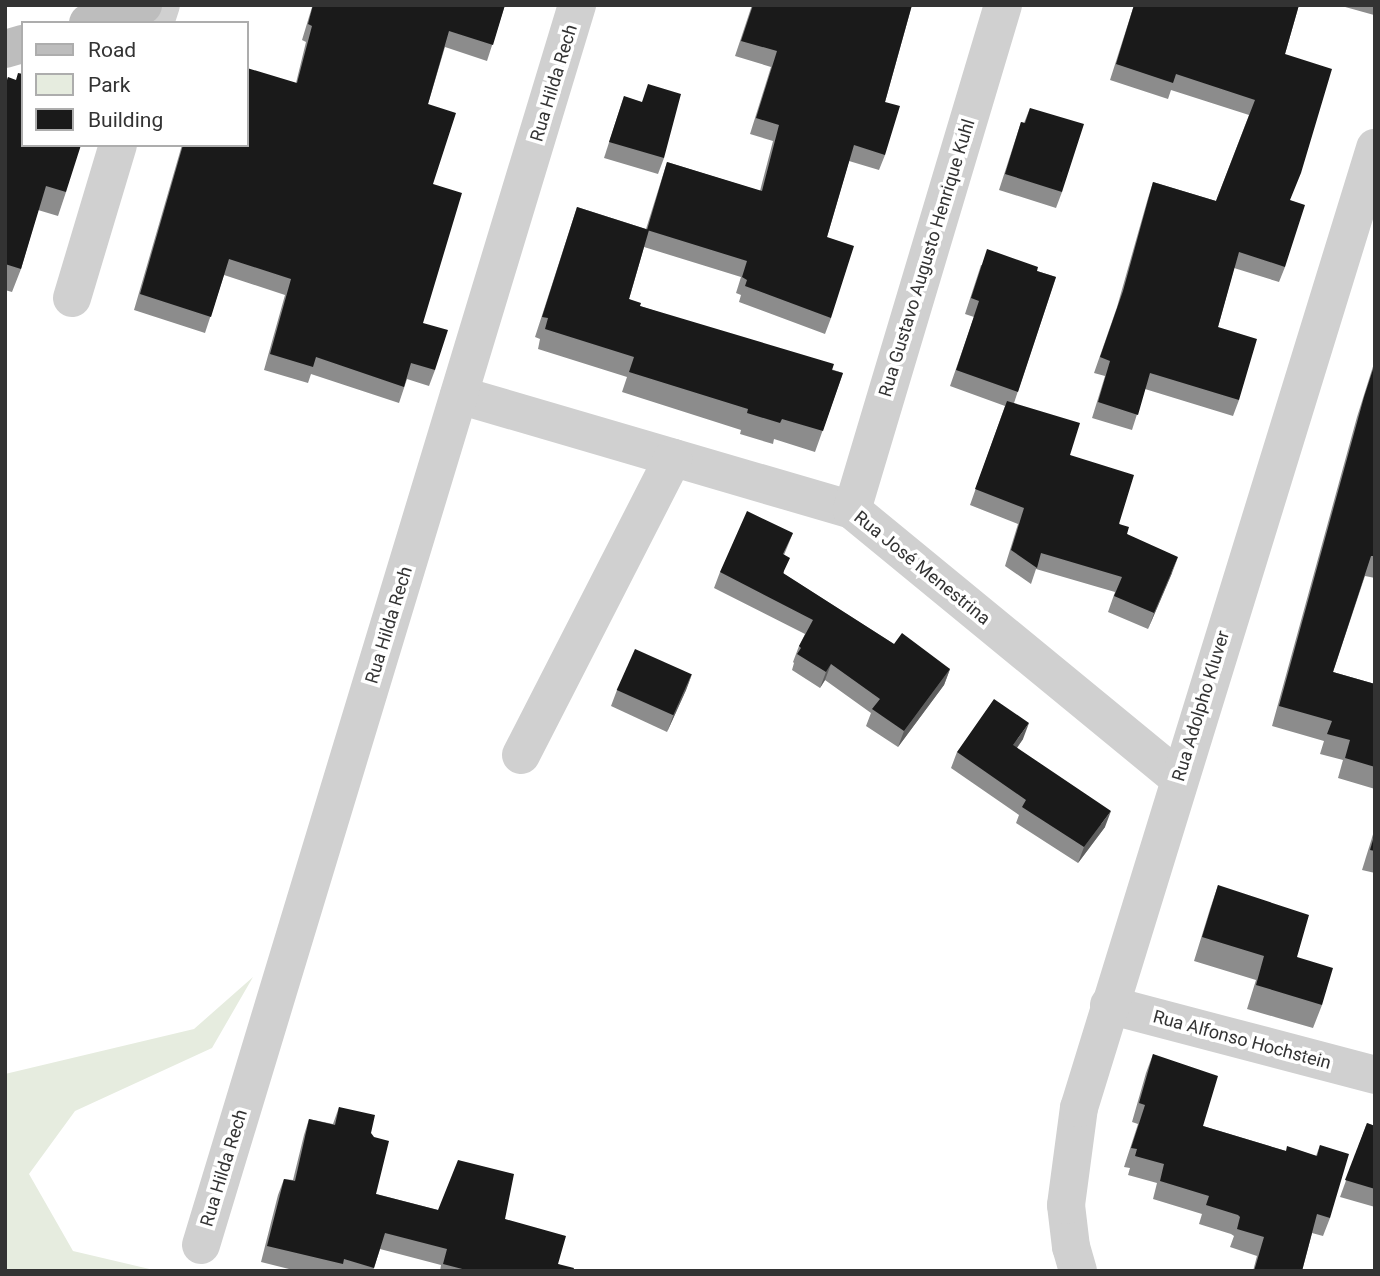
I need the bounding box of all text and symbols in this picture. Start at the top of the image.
legend [21,21,248,147]
street label: Rua Hilda Rech [526,22,582,144]
text: Road [88,38,136,62]
text: Park [88,73,130,97]
text: Building [88,108,163,132]
street label: Rua Gustavo Augusto Henrique Kuhl [874,117,980,399]
street label: Rua José Menestrina [850,506,994,630]
street label: Rua Hilda Rech [361,564,417,686]
street label: Rua Adolpho Kluver [1168,628,1234,784]
street label: Rua Alfonso Hochstein [1151,1006,1333,1074]
street label: Rua Hilda Rech [196,1107,252,1229]

